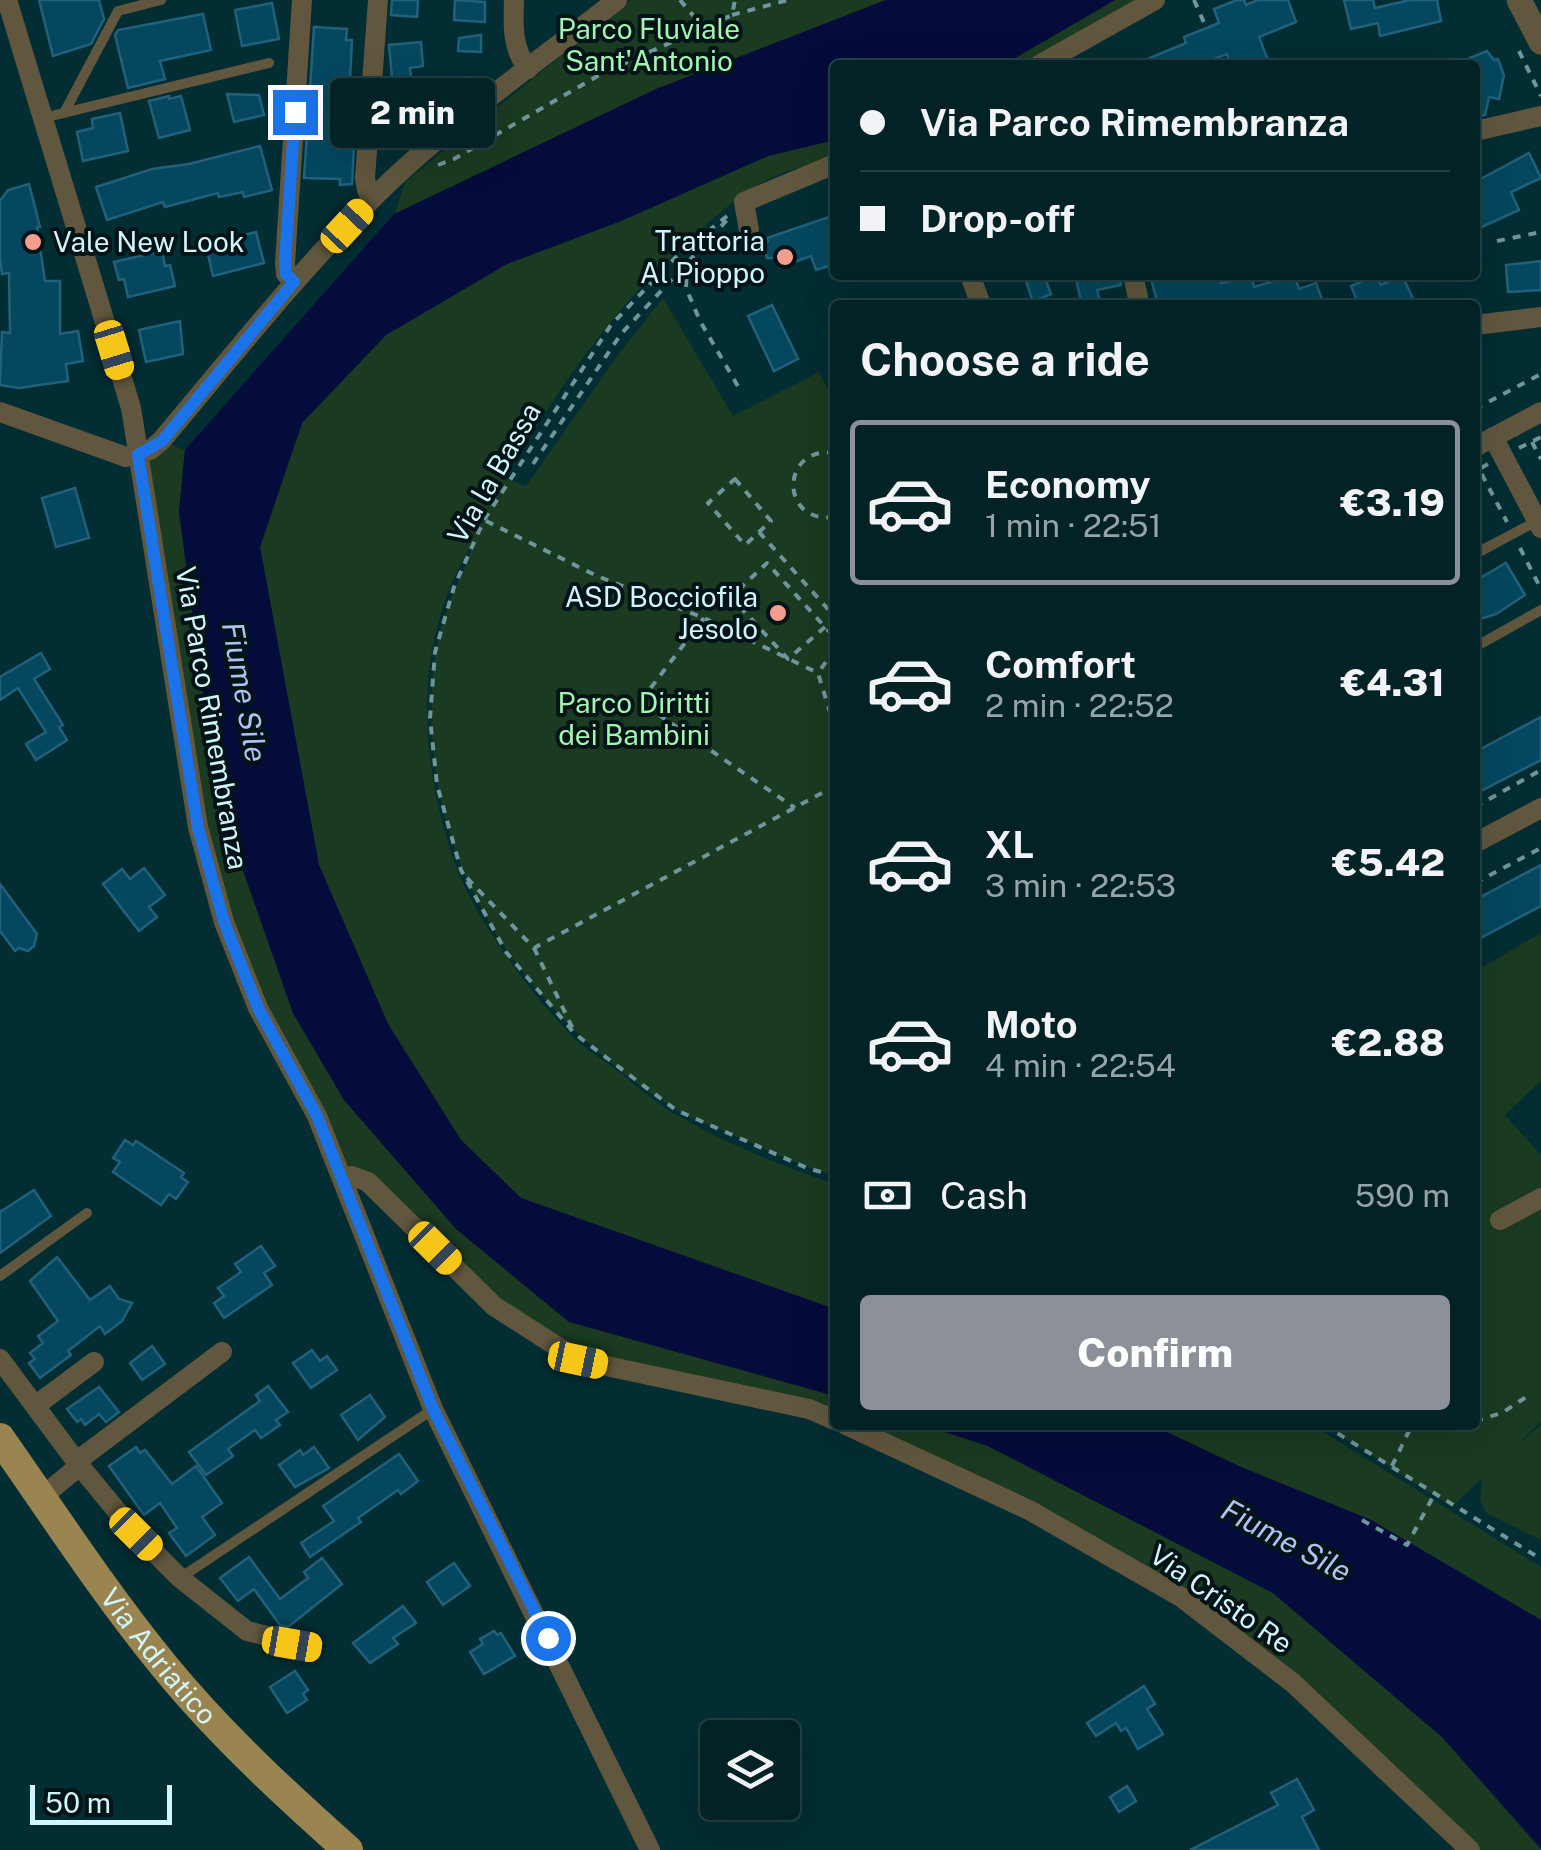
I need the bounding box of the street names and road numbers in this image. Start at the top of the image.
street label: Via la Bassa [440,397,547,549]
street label: Via Parco Rimembranza [170,564,255,872]
street label: Via Cristo Re [1144,1537,1299,1660]
street label: Via Adriatico [94,1581,224,1731]

